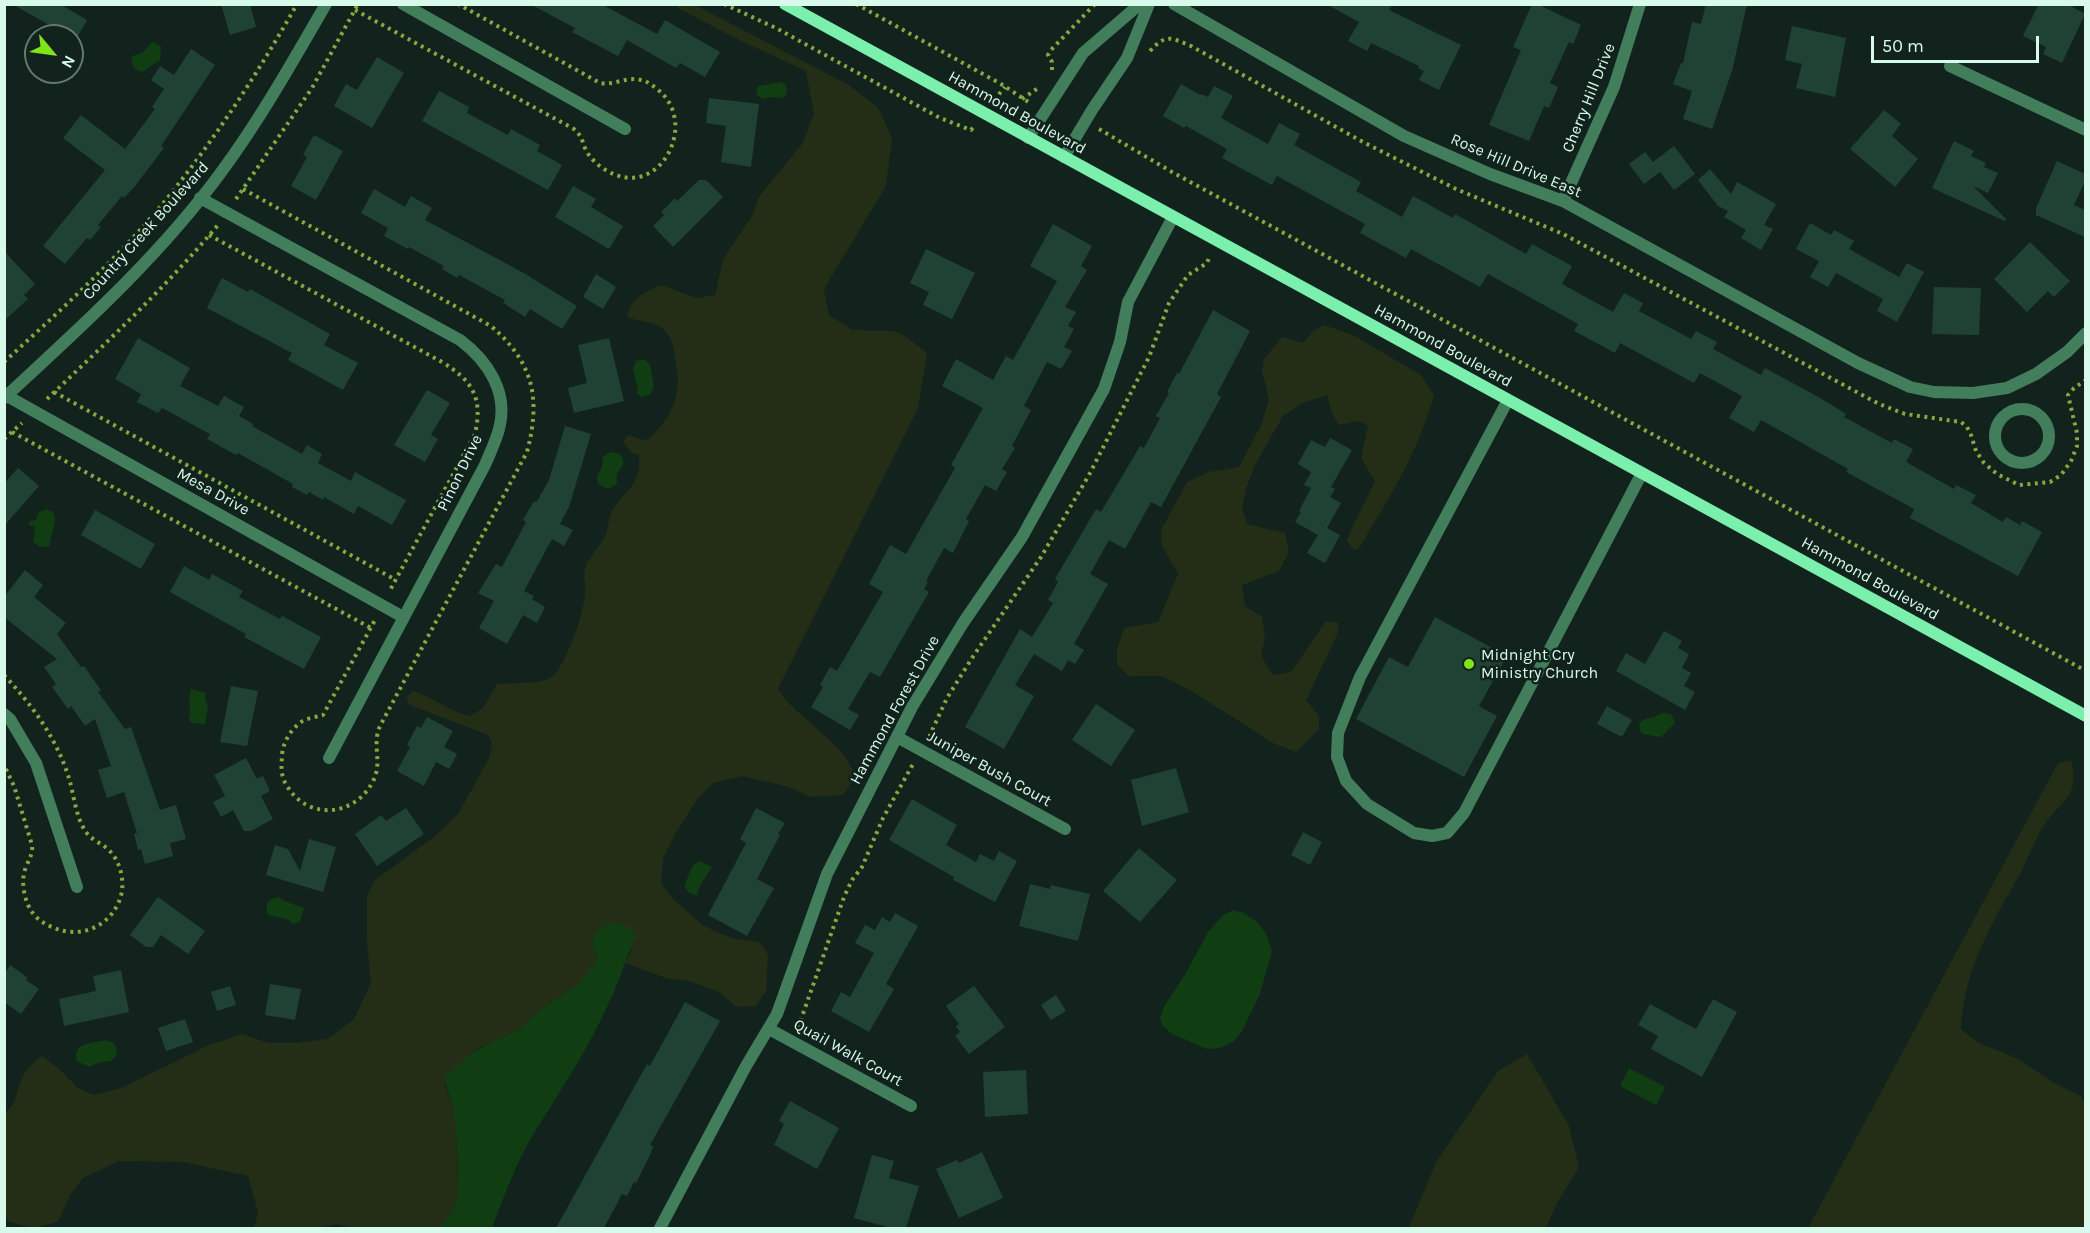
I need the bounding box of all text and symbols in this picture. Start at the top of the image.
north arrow [24,24,84,84]
scale bar [1874,24,2042,62]
text: 50 m [1882,35,1924,57]
street label: Cherry Hill Drive [1558,41,1620,155]
text: N [57,52,80,72]
street label: Hammond Boulevard [945,67,1089,159]
street label: Rose Hill Drive East [1448,130,1584,202]
street label: Country Creek Boulevard [79,158,213,304]
street label: Hammond Boulevard [1371,300,1515,392]
street label: Pinon Drive [433,432,487,514]
street label: Mesa Drive [173,464,253,520]
street label: Hammond Boulevard [1798,533,1942,625]
street label: Hammond Forest Drive [846,632,944,788]
place label: Midnight Cry Ministry Church [1481,645,1598,683]
marker: Midnight Cry Ministry Church [1462,657,1476,671]
street label: Juniper Bush Court [923,727,1055,811]
street label: Quail Walk Court [790,1015,906,1091]

